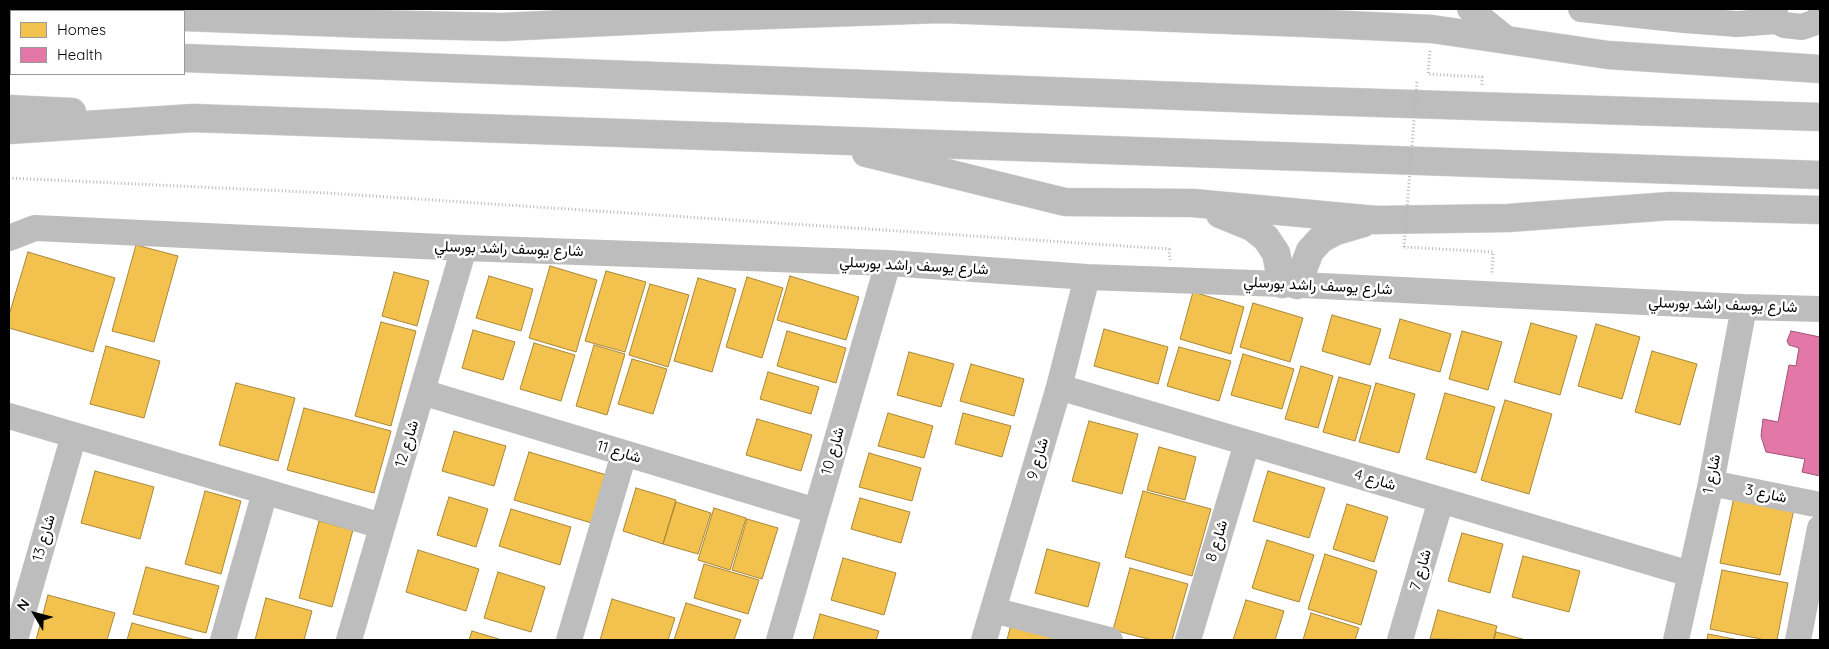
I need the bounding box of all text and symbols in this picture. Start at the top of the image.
legend [10,10,185,75]
text: Homes [57,20,106,39]
text: Health [57,45,102,64]
street label: شارع يوسف راشد بورسلي [434,237,584,261]
street label: شارع يوسف راشد بورسلي [839,253,989,279]
street label: شارع يوسف راشد بورسلي [1243,273,1393,299]
street label: شارع يوسف راشد بورسلي [1648,293,1798,317]
street label: شارع 12 [391,418,423,470]
street label: شارع 10 [818,425,848,477]
street label: شارع 9 [1023,436,1053,482]
street label: شارع 11 [595,437,643,467]
street label: شارع 1 [1699,453,1725,495]
street label: شارع 4 [1352,466,1398,494]
street label: شارع 3 [1744,481,1788,507]
street label: شارع 13 [29,513,59,563]
street label: شارع 8 [1202,518,1232,564]
street label: شارع 7 [1407,547,1435,593]
north arrow [10,589,60,639]
text: N [13,595,33,615]

